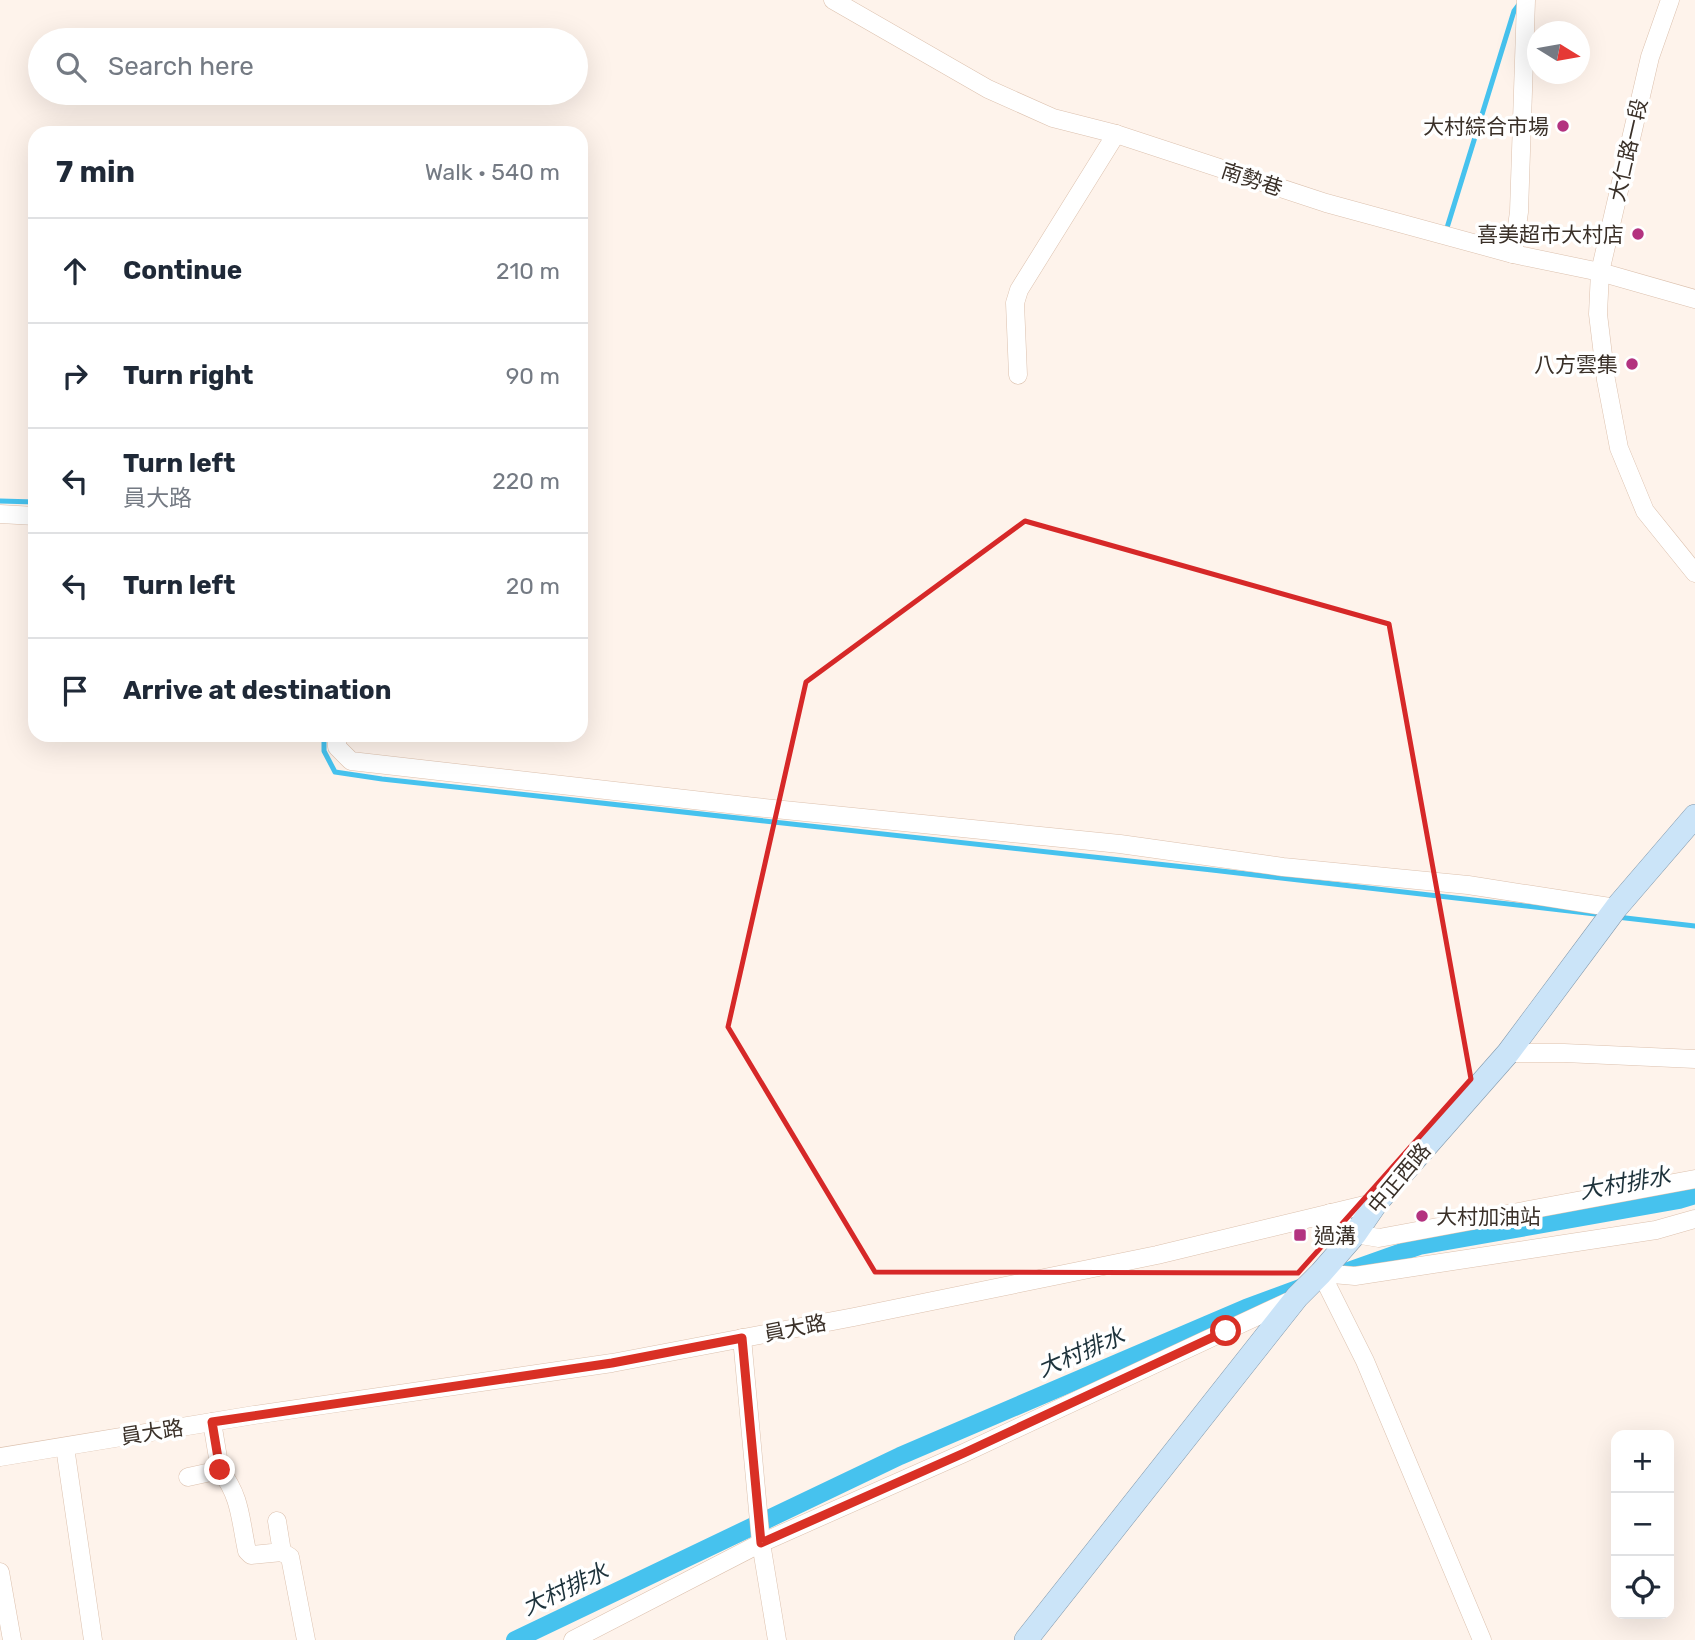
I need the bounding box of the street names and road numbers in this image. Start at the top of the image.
street label: 大仁路一段 [1604,96,1652,204]
street label: 南勢巷 [1218,157,1286,201]
street label: 中正西路 [1362,1138,1436,1218]
street label: 員大路 [762,1310,828,1346]
street label: 員大路 [119,1415,185,1449]

